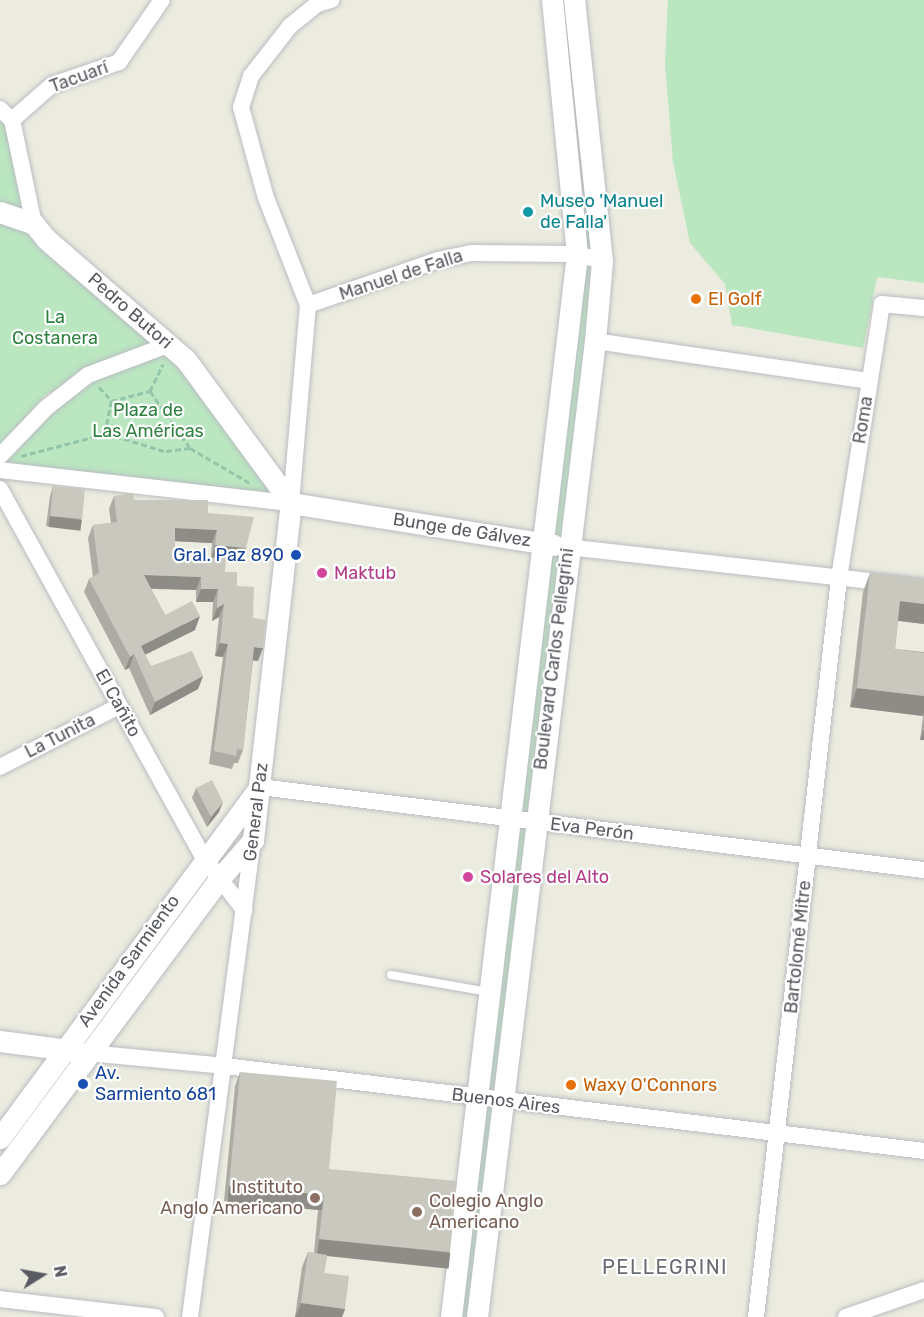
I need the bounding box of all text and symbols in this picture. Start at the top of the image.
street label: Tacuarí [47,56,111,98]
place label: Museo 'Manuel de Falla' [540,191,663,234]
marker: Museo 'Manuel de Falla' [521,205,535,219]
street label: Manuel de Falla [336,245,466,305]
street label: Pedro Butori [83,268,177,354]
place label: El Golf [708,288,762,310]
marker: El Golf [689,292,703,306]
park label: La Costanera [12,307,98,350]
street label: Roma [849,395,877,445]
park label: Plaza de Las Américas [92,400,204,442]
street label: Bunge de Gálvez [391,508,533,552]
place label: Gral. Paz 890 [173,544,284,566]
street label: Boulevard Carlos Pellegrini [530,547,578,771]
marker: Gral. Paz 890 [289,548,303,562]
place label: Maktub [334,562,396,584]
marker: Maktub [315,566,329,580]
street label: El Cañito [91,665,145,741]
street label: La Tunita [21,709,99,763]
street label: General Paz [239,761,273,863]
street label: Eva Perón [549,813,635,845]
place label: Solares del Alto [480,866,610,888]
marker: Solares del Alto [461,870,475,884]
street label: Bartolomé Mitre [780,879,816,1015]
street label: Avenida Sarmiento [74,891,184,1031]
place label: Av. Sarmiento 681 [95,1063,216,1106]
place label: Waxy O'Connors [583,1074,718,1096]
marker: Av. Sarmiento 681 [76,1077,90,1091]
marker: Waxy O'Connors [564,1078,578,1092]
street label: Buenos Aires [450,1084,562,1118]
place label: Instituto Anglo Americano [160,1177,303,1220]
marker: Instituto Anglo Americano [308,1191,322,1205]
place label: Colegio Anglo Americano [429,1191,544,1234]
marker: Colegio Anglo Americano [410,1205,424,1219]
north arrow [12,1245,72,1305]
district label: PELLEGRINI [602,1255,728,1279]
text: N [50,1264,71,1279]

